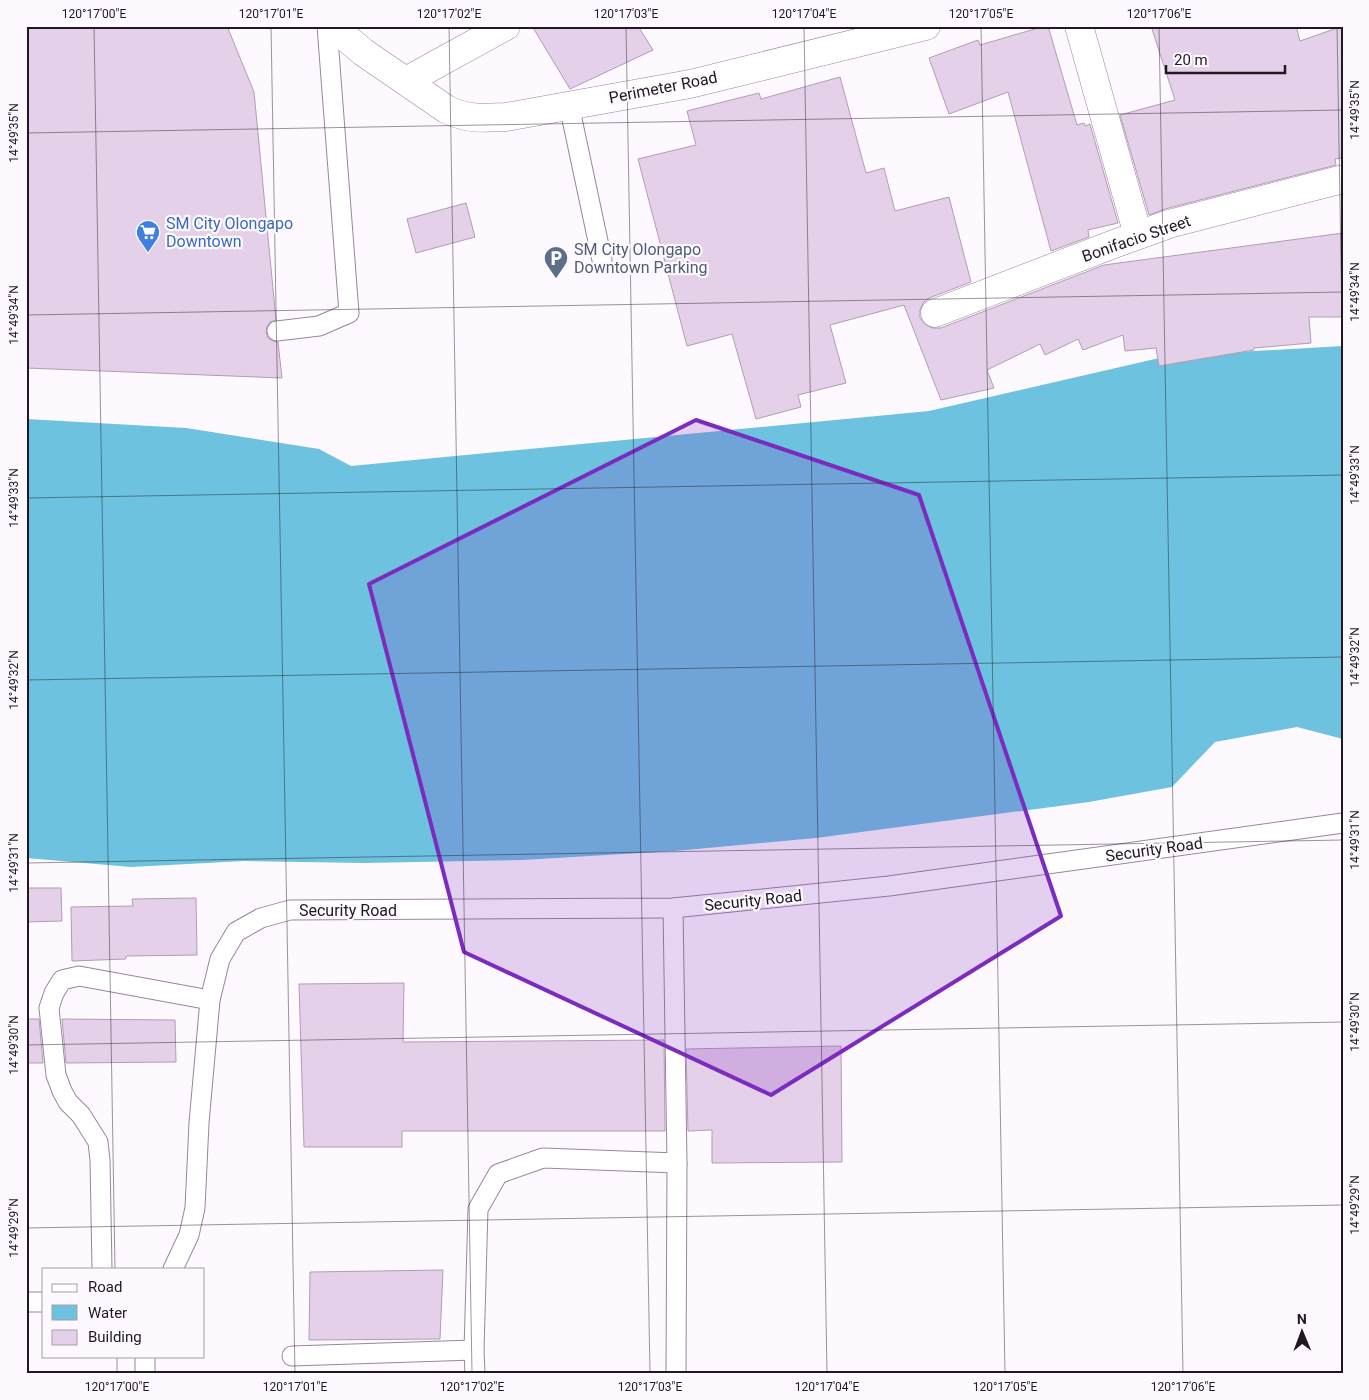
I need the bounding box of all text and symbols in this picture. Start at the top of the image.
text: 120°17'00"E [62,7,126,21]
text: 120°17'01"E [239,7,303,21]
text: 120°17'02"E [417,7,481,21]
text: 120°17'03"E [594,7,658,21]
text: 120°17'04"E [772,7,836,21]
text: 120°17'05"E [949,7,1013,21]
text: 120°17'06"E [1127,7,1191,21]
scale bar [1166,42,1285,74]
text: 20 m [1174,51,1208,69]
street label: Perimeter Road [607,68,719,107]
text: 14°49'35"N [1348,80,1362,140]
text: 14°49'35"N [7,103,21,163]
street label: Bonifacio Street [1079,211,1193,266]
place label: SM City Olongapo Downtown [166,214,293,251]
supermarket icon: SM City Olongapo Downtown [135,219,161,253]
place label: SM City Olongapo Downtown Parking [574,240,707,277]
parking icon: SM City Olongapo Downtown Parking [543,245,569,279]
text: 14°49'34"N [1348,262,1362,322]
text: 14°49'34"N [7,285,21,345]
text: 14°49'33"N [1348,445,1362,505]
text: 14°49'33"N [7,468,21,528]
text: 14°49'32"N [1348,627,1362,687]
text: 14°49'32"N [7,650,21,710]
text: 14°49'31"N [1348,810,1362,870]
text: 14°49'31"N [7,833,21,893]
street label: Security Road [1104,833,1204,866]
street label: Security Road [703,886,803,915]
street label: Security Road [299,901,397,920]
text: 14°49'30"N [1348,992,1362,1052]
text: 14°49'30"N [7,1015,21,1075]
text: 14°49'29"N [1348,1175,1362,1235]
text: 14°49'29"N [7,1198,21,1258]
legend [42,1268,205,1358]
text: Road [88,1278,122,1296]
text: Water [88,1304,127,1322]
north arrow [1276,1308,1326,1358]
text: N [1297,1311,1307,1327]
text: Building [88,1328,142,1346]
text: 120°17'00"E [85,1380,149,1394]
text: 120°17'01"E [263,1380,327,1394]
text: 120°17'02"E [440,1380,504,1394]
text: 120°17'03"E [618,1380,682,1394]
text: 120°17'04"E [795,1380,859,1394]
text: 120°17'05"E [973,1380,1037,1394]
text: 120°17'06"E [1151,1380,1215,1394]

